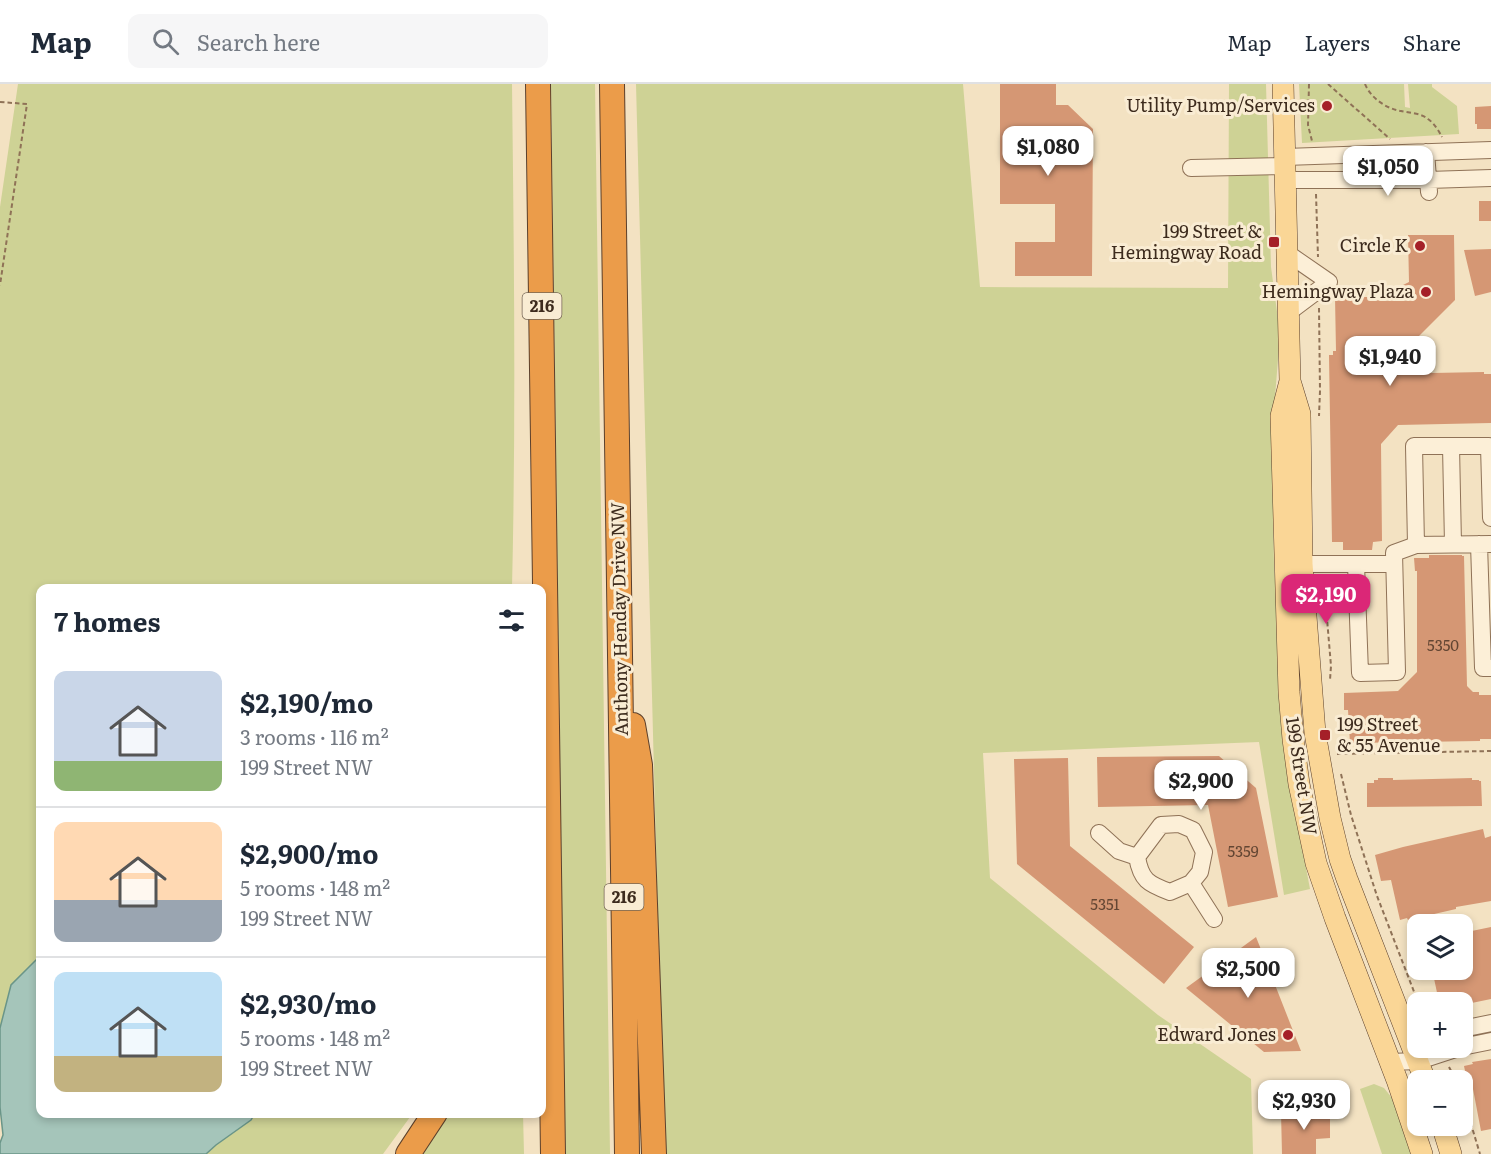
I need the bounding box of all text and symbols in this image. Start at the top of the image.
search box [128,14,548,68]
text: Map [30,20,92,62]
icon: search [149,25,182,58]
text: Search here [197,25,320,58]
text: Map [1227,26,1272,57]
text: Layers [1305,26,1370,57]
text: Share [1403,26,1461,57]
place label: Utility Pump/Services [1126,91,1315,118]
marker: Utility Pump/Services [1320,99,1334,113]
pin: $1,080 [999,126,1097,177]
text: $1,080 [1016,130,1080,160]
pin: $1,050 [1339,146,1437,197]
text: $1,050 [1357,150,1419,180]
place label: 199 Street & Hemingway Road [1111,217,1262,265]
place label: Circle K [1340,231,1408,258]
marker: 199 Street & Hemingway Road [1267,235,1281,249]
marker: Circle K [1413,239,1427,253]
place label: Hemingway Plaza [1262,277,1414,304]
marker: Hemingway Plaza [1419,285,1433,299]
road number: 216 [522,293,562,319]
pin: $1,940 [1341,336,1439,387]
text: $1,940 [1359,340,1421,370]
street label: Anthony Henday Drive NW [603,502,634,736]
pin: $2,190 [1277,574,1375,625]
text: $2,190 [1295,578,1357,608]
text: 7 homes [54,601,160,640]
icon: filters [495,604,528,637]
house number: 5350 [1427,633,1459,656]
text: $2,190/mo [240,682,373,721]
icon: home [102,695,174,767]
place label: 199 Street & 55 Avenue [1337,710,1440,758]
street label: 199 Street NW [1280,715,1325,837]
text: 3 rooms · 116 m² [240,721,389,751]
marker: 199 Street & 55 Avenue [1318,728,1332,742]
text: 199 Street NW [240,751,373,781]
pin: $2,900 [1152,760,1250,811]
text: $2,900 [1168,764,1234,794]
text: $2,900/mo [240,833,378,872]
house number: 5359 [1227,839,1259,862]
icon: home [102,846,174,918]
text: 5 rooms · 148 m² [240,872,390,902]
road number: 216 [604,884,644,910]
house number: 5351 [1090,892,1120,915]
text: 199 Street NW [240,902,373,932]
map controls [1407,914,1473,1136]
button: layers [1407,914,1473,980]
pin: $2,500 [1199,948,1297,999]
text: $2,500 [1216,952,1280,982]
text: $2,930/mo [240,983,377,1022]
button: + [1407,992,1473,1058]
icon: home [102,996,174,1068]
place label: Edward Jones [1157,1020,1276,1047]
text: 5 rooms · 148 m² [240,1022,390,1052]
marker: Edward Jones [1281,1028,1295,1042]
text: 199 Street NW [240,1052,373,1082]
button: − [1407,1070,1473,1136]
pin: $2,930 [1255,1080,1353,1131]
text: $2,930 [1272,1084,1336,1114]

